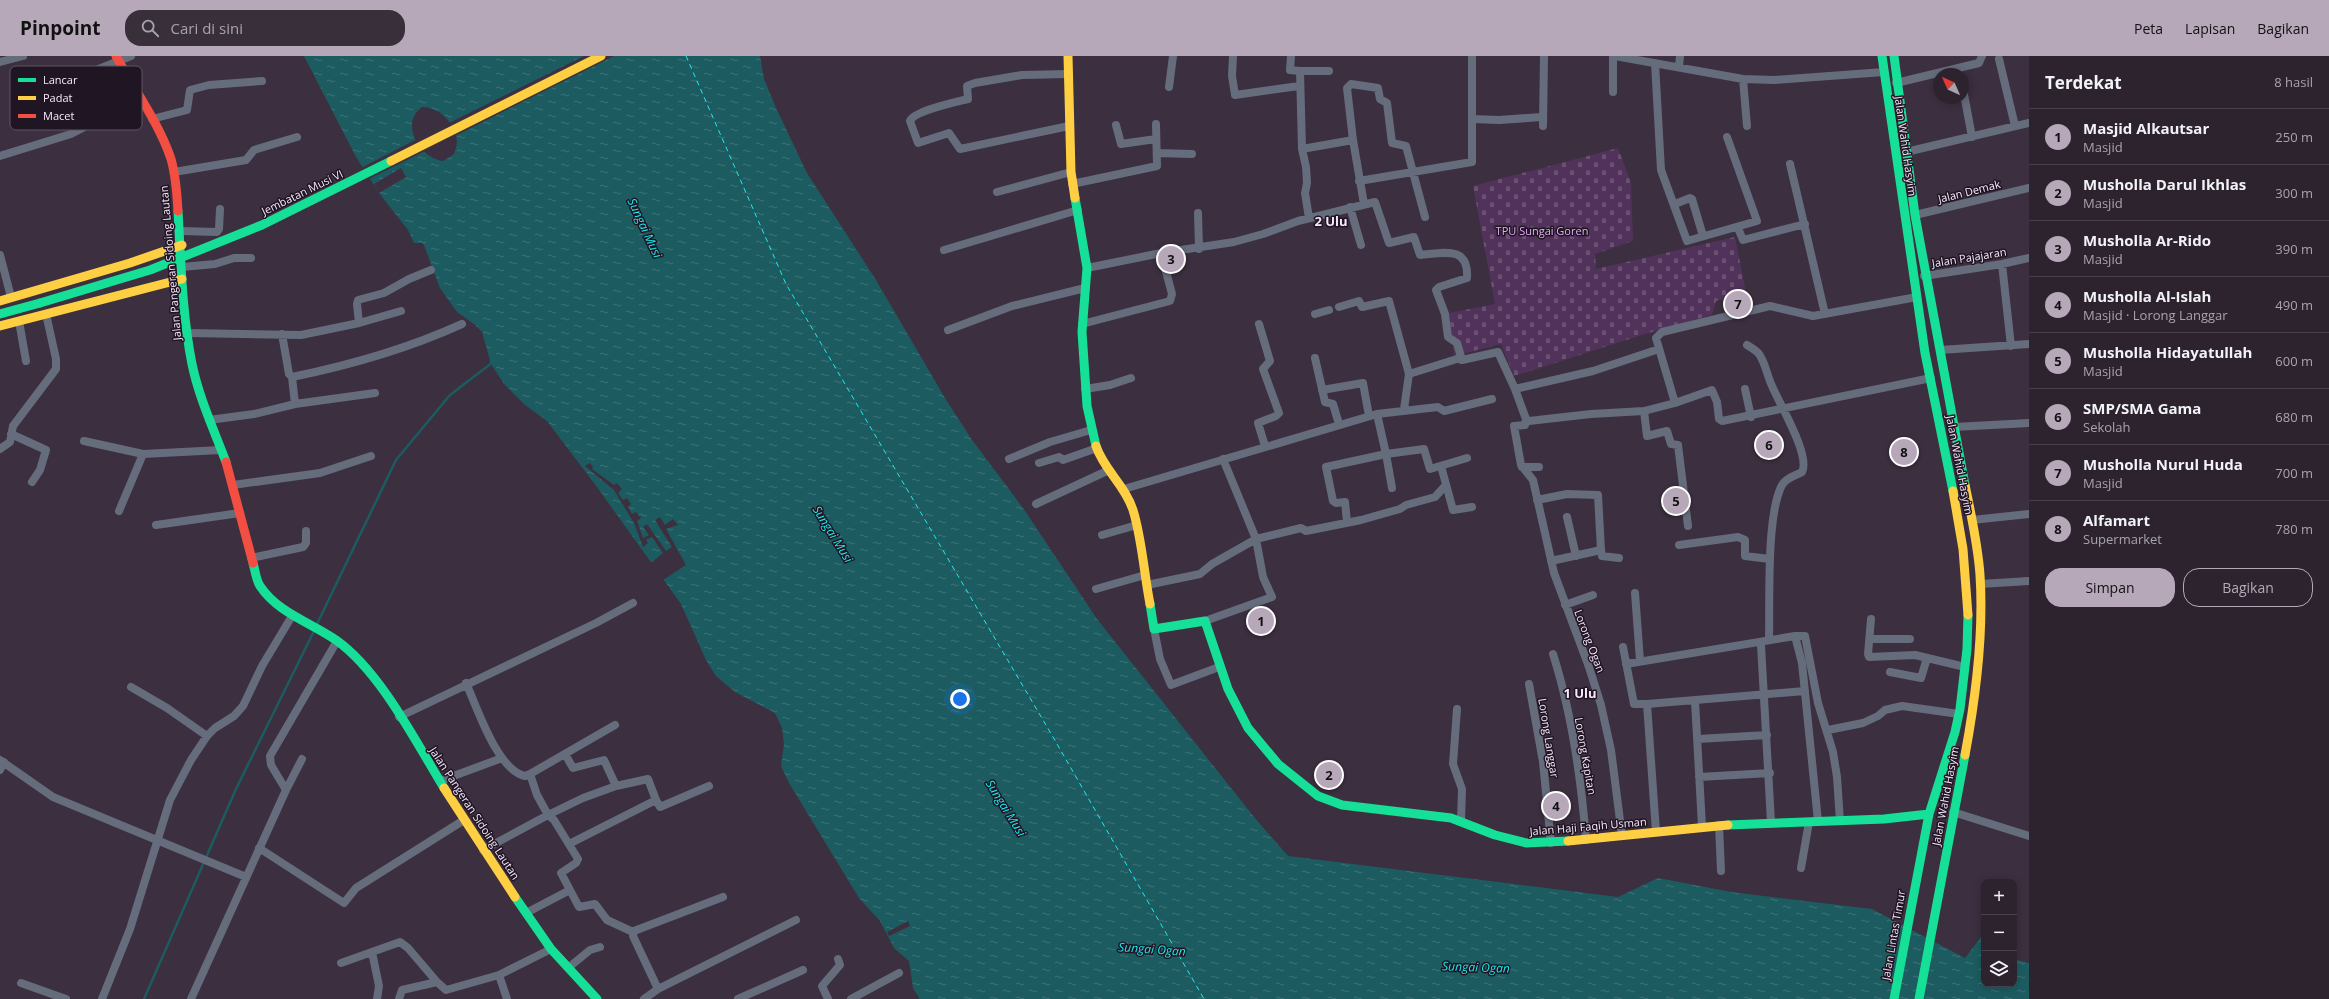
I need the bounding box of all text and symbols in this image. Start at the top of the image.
search box [125,10,405,46]
text: Pinpoint [20,15,101,41]
icon: search [139,17,161,39]
text: Cari di sini [171,18,243,38]
text: Peta [2134,19,2163,38]
text: Lapisan [2185,19,2235,38]
text: Bagikan [2257,19,2309,38]
legend [10,66,142,130]
north arrow [1933,68,1969,104]
text: Terdekat [2045,71,2122,94]
text: Lancar [43,72,78,87]
text: 8 hasil [2274,73,2313,91]
text: Padat [43,90,73,105]
street label: Jalan Wahid Hasyim [1891,94,1920,197]
text: Macet [43,108,74,123]
text: Masjid Alkautsar [2083,118,2209,138]
text: 1 [2054,128,2062,146]
text: 250 m [2275,128,2313,146]
text: Masjid [2083,138,2123,156]
street label: Jembatan Musi VI [258,166,345,219]
text: Musholla Darul Ikhlas [2083,174,2246,194]
street label: Jalan Demak [1935,176,2002,206]
text: 2 [2054,184,2062,202]
text: 300 m [2275,184,2313,202]
street label: Jalan Pangeran Sidoing Lautan [156,185,184,342]
text: Masjid [2083,194,2123,212]
water label: Sungai Musi [624,195,667,262]
district label: 2 Ulu [1314,212,1348,230]
park label: TPU Sungai Goren [1496,223,1588,238]
text: Musholla Ar-Rido [2083,230,2211,250]
text: 3 [2054,240,2062,258]
text: 390 m [2275,240,2313,258]
pin: 3 [1158,244,1184,274]
street label: Jalan Pajajaran [1930,244,2007,270]
text: Masjid [2083,250,2123,268]
text: Musholla Al-Islah [2083,286,2211,306]
pin: 7 [1725,289,1751,319]
text: 4 [2054,296,2062,314]
text: 490 m [2275,296,2313,314]
text: Masjid · Lorong Langgar [2083,306,2228,324]
text: Musholla Hidayatullah [2083,342,2252,362]
text: 5 [2054,352,2062,370]
text: 600 m [2275,352,2313,370]
text: Masjid [2083,362,2123,380]
text: SMP/SMA Gama [2083,398,2201,418]
text: 6 [2054,408,2062,426]
text: 680 m [2275,408,2313,426]
street label: Jalan Wahid Hasyim [1943,413,1977,516]
text: Sekolah [2083,418,2131,436]
pin: 6 [1756,430,1782,460]
pin: 8 [1891,437,1917,467]
text: Musholla Nurul Huda [2083,454,2243,474]
text: 7 [2054,464,2062,482]
text: 700 m [2275,464,2313,482]
text: Masjid [2083,474,2123,492]
pin: 5 [1663,486,1689,516]
water label: Sungai Musi [809,502,858,567]
text: Alfamart [2083,510,2150,530]
text: 8 [2054,520,2062,538]
text: 780 m [2275,520,2313,538]
text: Supermarket [2083,530,2162,548]
button: Simpan [2045,568,2175,607]
button: Bagikan [2183,568,2313,607]
pin: 1 [1248,606,1274,636]
street label: Lorong Ogan [1571,607,1609,675]
district label: 1 Ulu [1563,684,1597,702]
your location [950,689,970,709]
street label: Lorong Langgar [1535,697,1563,779]
street label: Lorong Kapitan [1572,716,1600,796]
street label: Jalan Pangeran Sidoing Lautan [426,743,524,882]
street label: Jalan Wahid Hasyim [1928,745,1962,848]
pin: 2 [1316,760,1342,790]
water label: Sungai Musi [982,776,1031,841]
pin: 4 [1543,791,1569,821]
street label: Jalan Haji Faqih Usman [1528,813,1647,839]
map controls [1981,879,2017,987]
button: + [1981,879,2017,915]
street label: Jalan Lintas Timur [1878,888,1908,982]
button: − [1981,915,2017,951]
water label: Sungai Ogan [1118,938,1186,960]
button: layers [1981,951,2017,987]
water label: Sungai Ogan [1442,957,1510,977]

